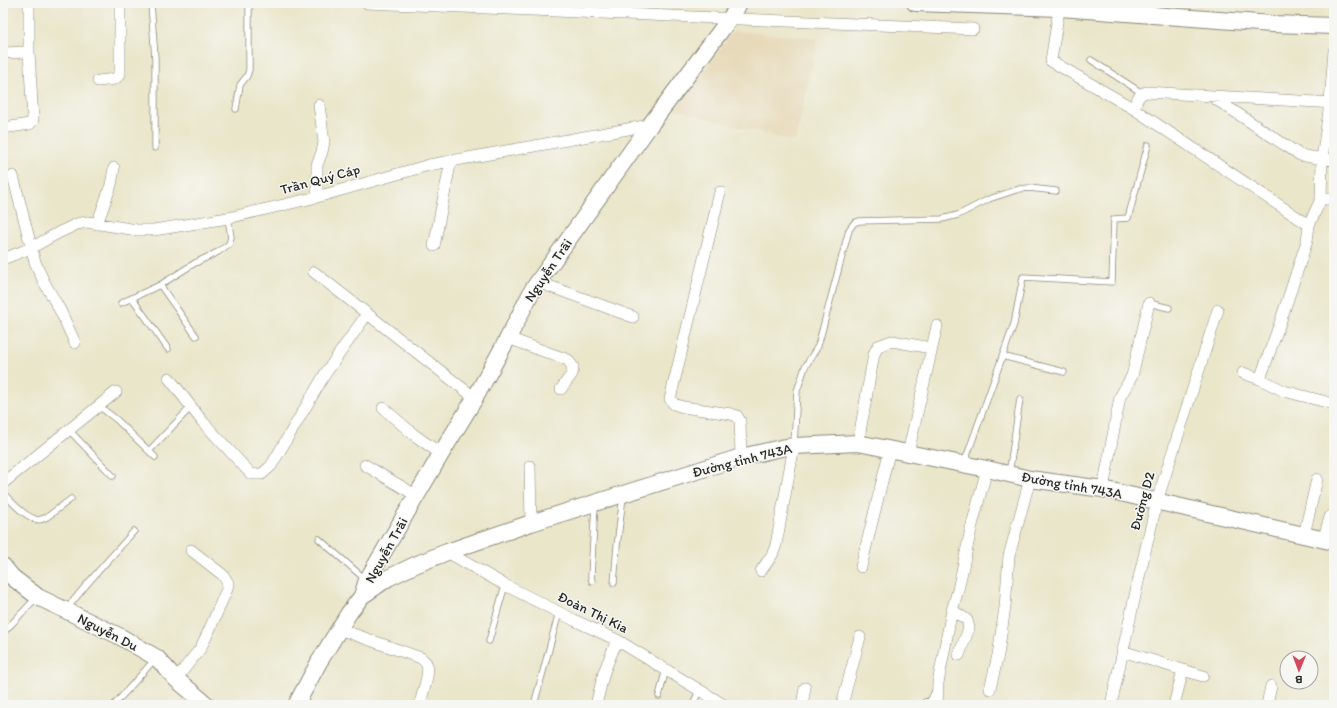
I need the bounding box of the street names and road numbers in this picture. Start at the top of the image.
street label: Trần Quý Cáp [278,161,362,198]
street label: Nguyễn Trãi [521,235,576,305]
street label: Đường tỉnh 743A [691,440,794,481]
street label: Đường tỉnh 743A [1020,468,1124,503]
street label: Đường D2 [1127,469,1159,532]
street label: Nguyễn Trãi [361,514,411,586]
street label: Đoàn Thị Kia [555,588,631,637]
street label: Nguyễn Du [75,610,141,655]

